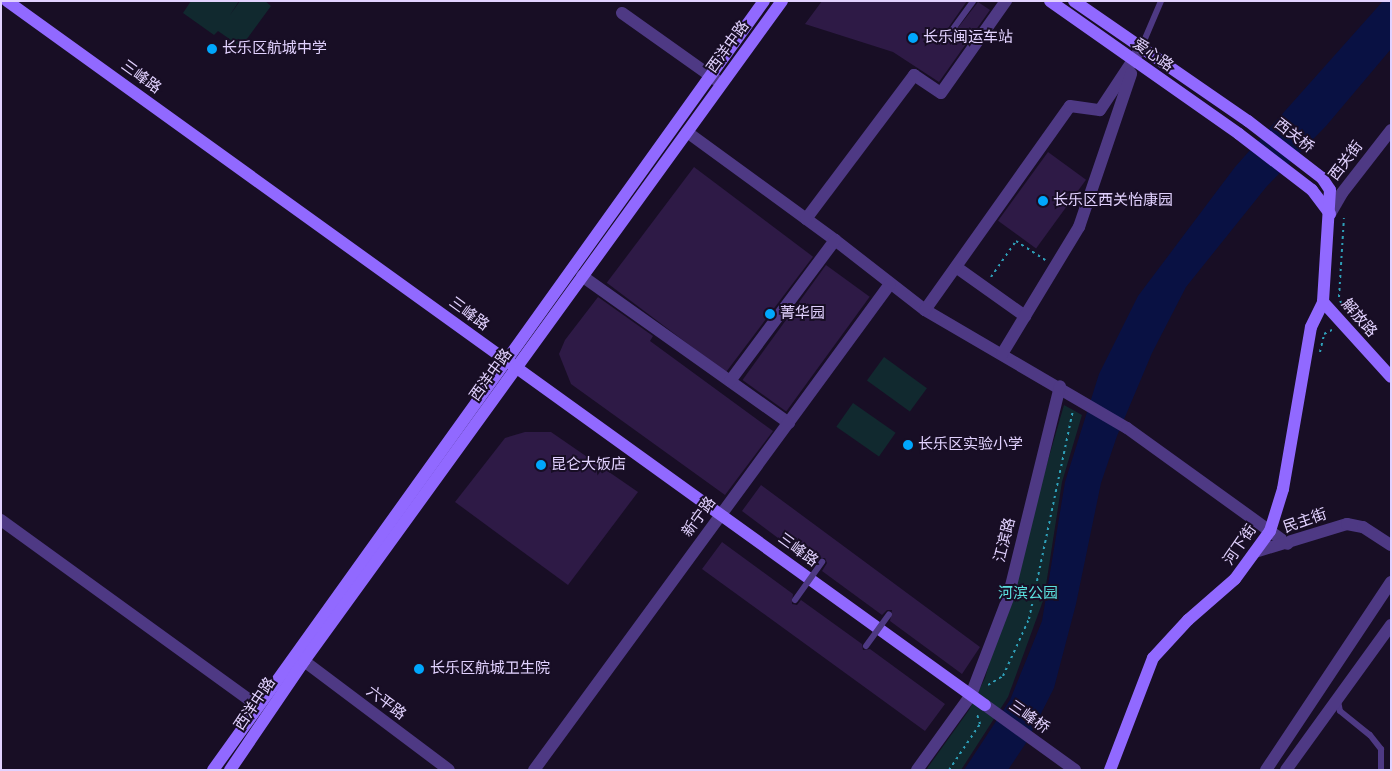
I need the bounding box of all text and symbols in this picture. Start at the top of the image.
street label: 西洋中路 [703,17,753,77]
place label: 长乐闽运车站 [923,29,1013,47]
marker: 长乐闽运车站 [907,32,919,44]
street label: 爱心路 [1129,35,1177,75]
place label: 长乐区航城中学 [222,40,327,58]
marker: 长乐区航城中学 [206,43,218,55]
street label: 三峰路 [118,56,164,98]
street label: 西关桥 [1271,115,1317,157]
street label: 西关街 [1325,138,1367,184]
place label: 长乐区西关怡康园 [1053,192,1173,210]
marker: 长乐区西关怡康园 [1037,195,1049,207]
street label: 三峰路 [446,293,492,335]
street label: 解放路 [1337,295,1381,341]
place label: 菁华园 [780,305,825,323]
marker: 菁华园 [764,308,776,320]
street label: 西洋中路 [466,345,516,405]
place label: 长乐区实验小学 [918,436,1023,454]
marker: 长乐区实验小学 [902,439,914,451]
place label: 昆仑大饭店 [551,456,626,474]
marker: 昆仑大饭店 [535,459,547,471]
street label: 新宁路 [678,494,720,540]
street label: 民主街 [1281,505,1329,537]
street label: 江滨路 [991,516,1019,564]
street label: 河下街 [1220,521,1260,569]
street label: 三峰路 [775,529,821,571]
park label: 河滨公园 [998,585,1058,603]
place label: 长乐区航城卫生院 [430,660,550,678]
marker: 长乐区航城卫生院 [412,662,426,676]
street label: 西洋中路 [231,674,279,734]
street label: 六平路 [363,682,409,724]
street label: 三峰桥 [1005,697,1053,737]

